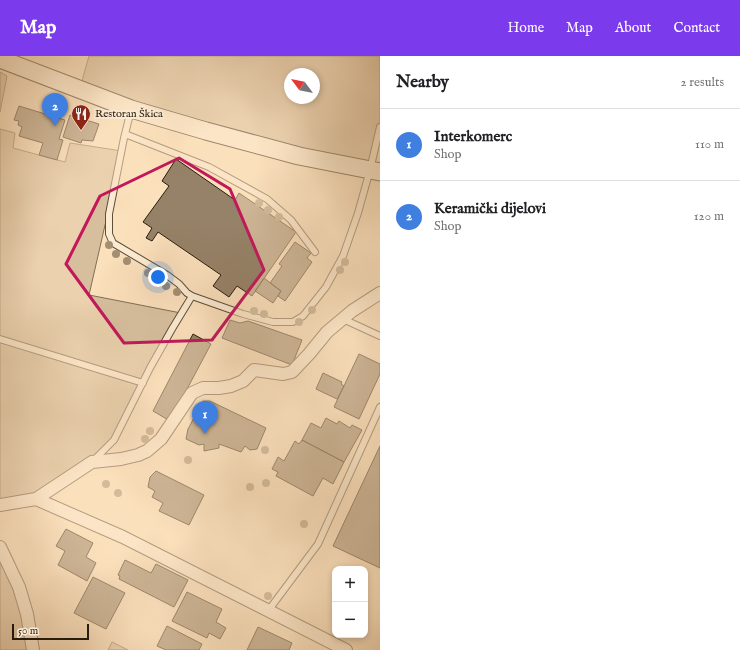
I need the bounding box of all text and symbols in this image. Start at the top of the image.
text: Map [20,16,56,40]
text: Home [508,19,544,37]
text: Map [566,19,593,37]
text: About [615,19,651,37]
text: Contact [673,19,720,37]
north arrow [284,68,320,104]
text: Nearby [396,72,449,93]
text: 2 results [680,74,724,91]
pin: 2 [42,93,68,126]
restaurant icon: Restoran Škica [70,103,92,131]
place label: Restoran Škica [95,107,163,121]
text: Interkomerc [434,127,512,146]
text: 1 [407,136,411,153]
text: 110 m [695,136,724,153]
text: Shop [434,146,462,163]
text: Keramički dijelovi [434,199,546,218]
text: 2 [406,208,412,225]
text: 120 m [694,208,724,225]
text: Shop [434,218,462,235]
your location [148,267,168,287]
pin: 1 [192,401,218,434]
map controls [332,566,368,638]
button: + [332,566,368,602]
button: − [332,602,368,638]
scale bar [12,622,89,641]
text: 50 m [18,624,38,638]

